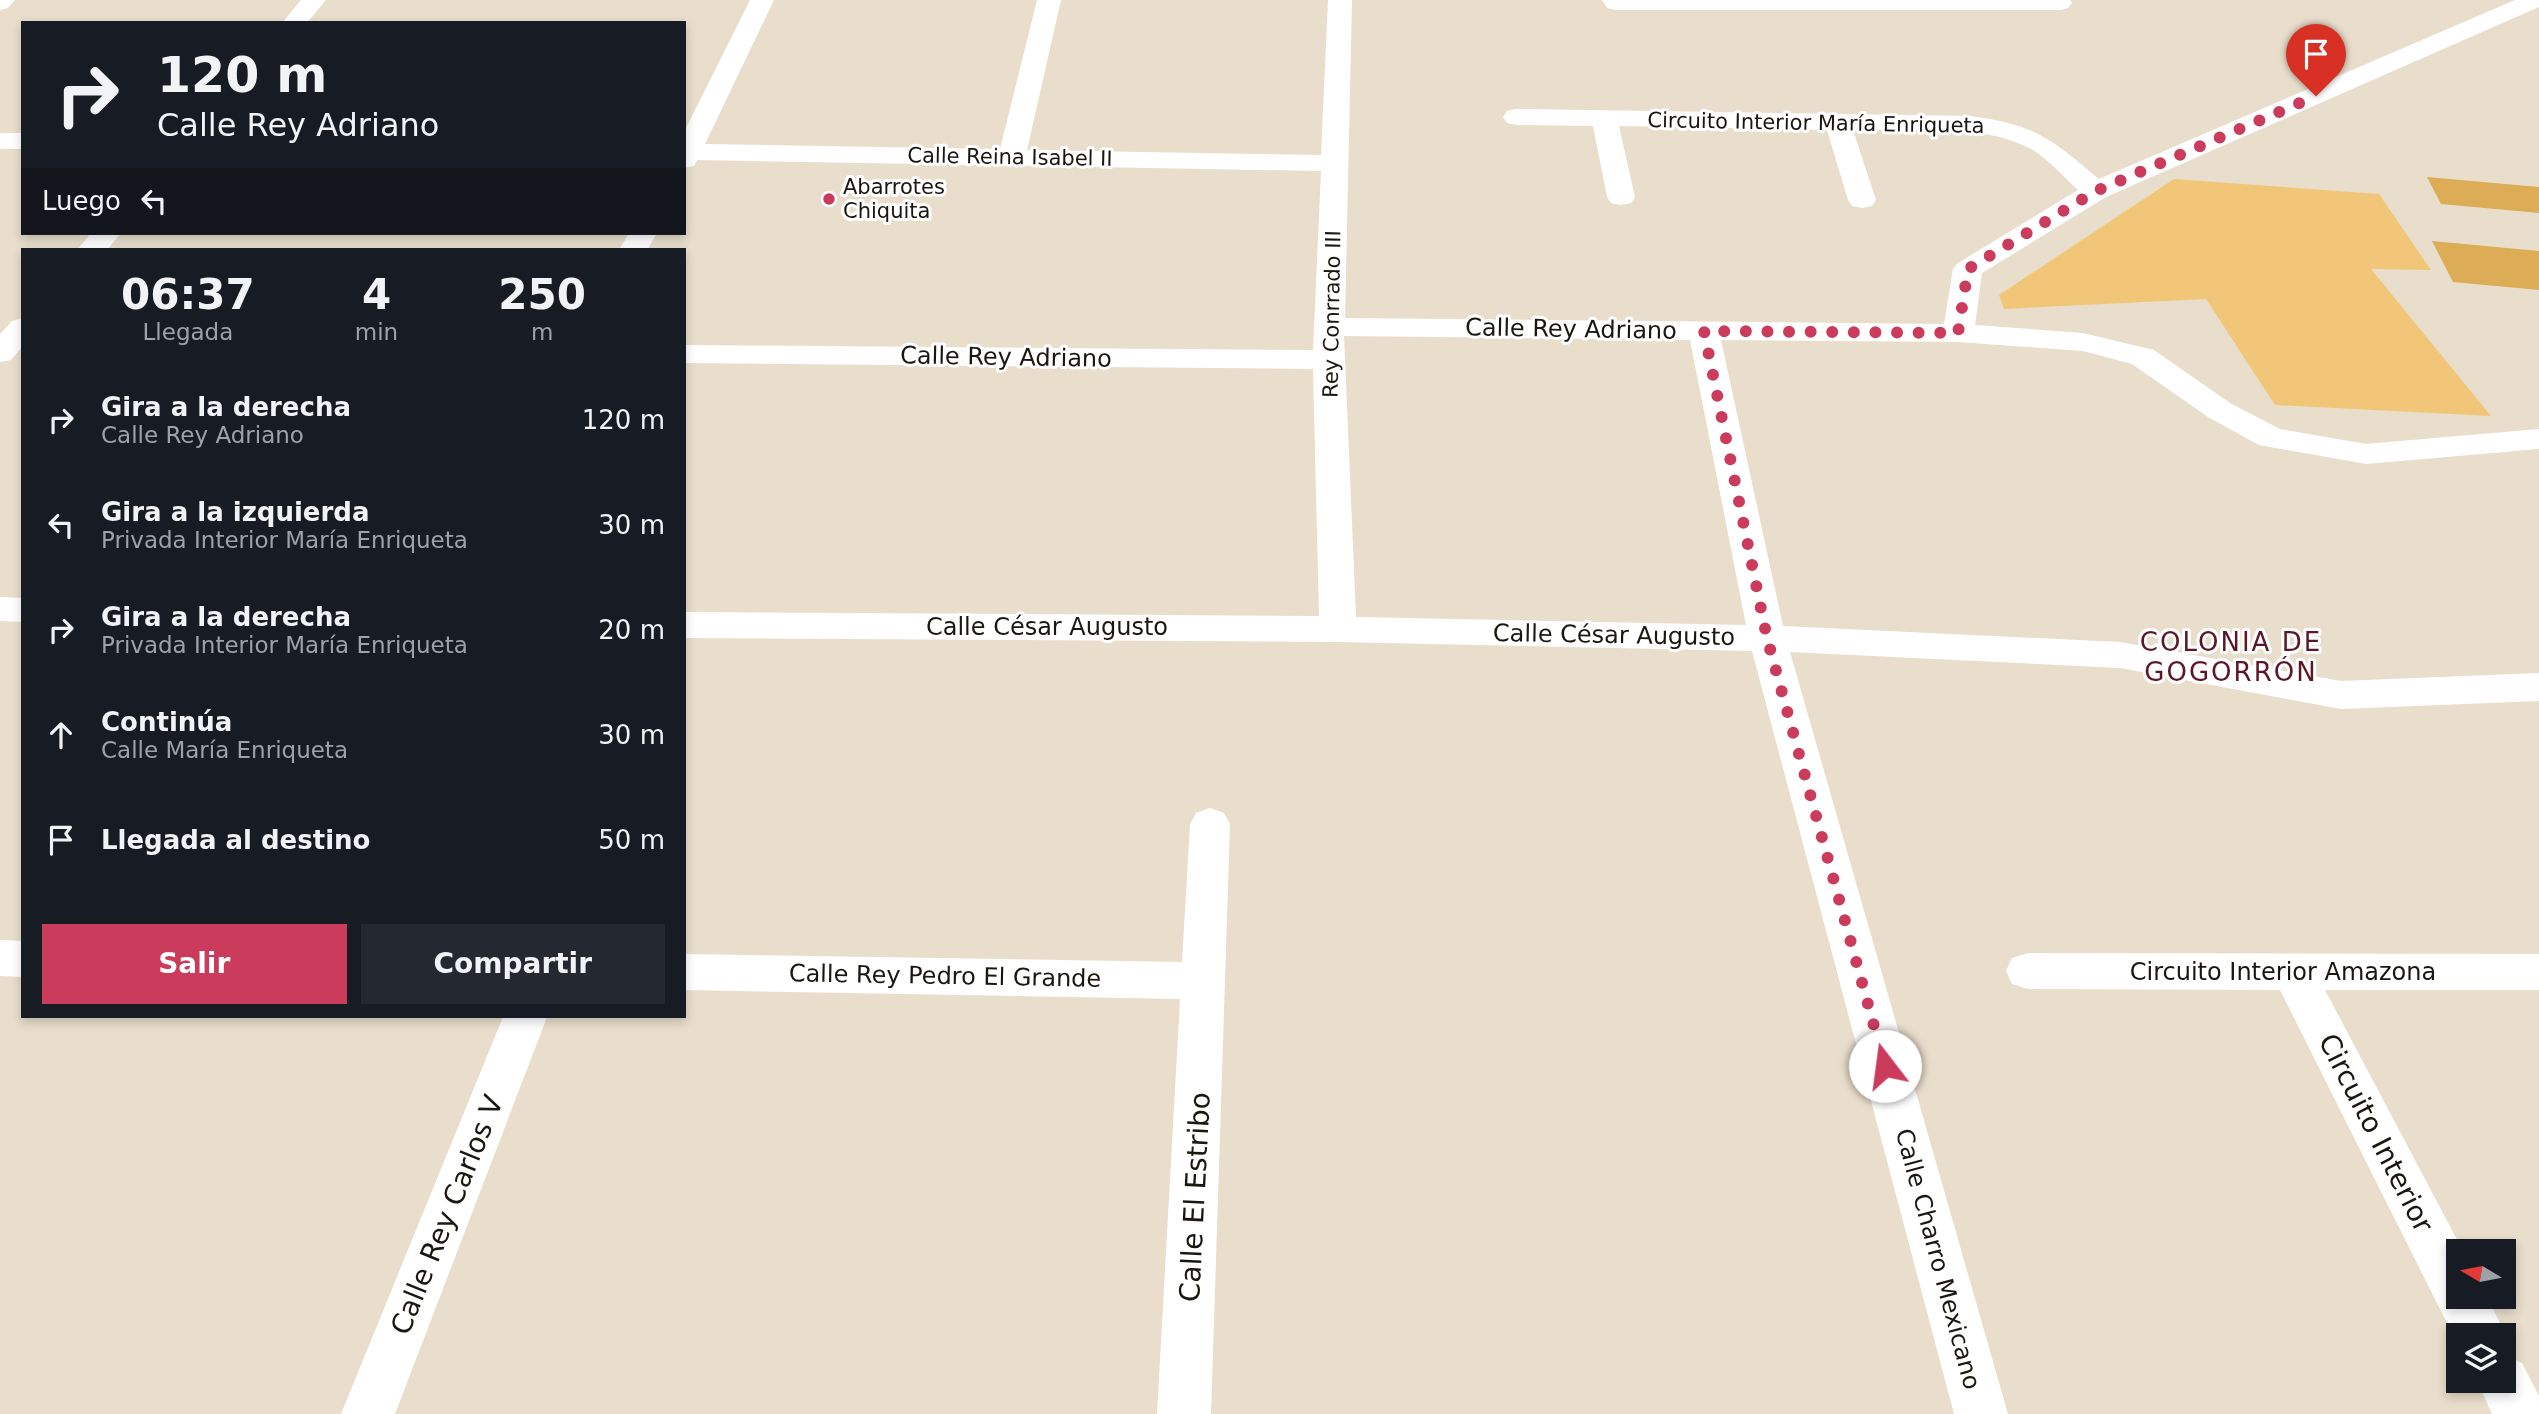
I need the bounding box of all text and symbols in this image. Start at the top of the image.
pin [2286,24,2346,96]
icon: arrive [2297,35,2335,73]
text: 120 m [157,47,327,104]
icon: right [42,49,133,140]
text: Calle Rey Adriano [157,106,439,144]
street label: Circuito Interior María Enriqueta [1647,108,1985,138]
street label: Calle Reina Isabel II [907,143,1113,171]
place label: Abarrotes Chiquita [843,175,945,223]
icon: left [135,182,173,220]
text: Luego [42,186,121,216]
marker: Abarrotes Chiquita [821,191,837,207]
street label: Rey Conrrado III [1319,230,1345,398]
text: 06:37 [121,270,255,319]
text: 4 [362,270,391,319]
text: 250 [498,270,586,319]
street label: Calle Rey Adriano [1465,313,1677,345]
text: Llegada [143,319,233,345]
text: min [355,319,398,345]
text: m [531,319,553,345]
street label: Calle Rey Adriano [900,341,1112,373]
text: Gira a la derecha [101,392,351,422]
icon: right [42,401,80,439]
text: 120 m [582,405,665,435]
text: Calle Rey Adriano [101,422,304,448]
text: Gira a la izquierda [101,497,369,527]
icon: left [42,506,80,544]
text: 30 m [598,510,665,540]
text: Privada Interior María Enriqueta [101,527,468,553]
text: Gira a la derecha [101,602,351,632]
icon: right [42,611,80,649]
street label: Calle César Augusto [926,613,1168,641]
text: 20 m [598,615,665,645]
street label: Calle César Augusto [1493,619,1735,651]
district label: COLONIA DE GOGORRÓN [2140,627,2322,687]
text: Privada Interior María Enriqueta [101,632,468,658]
text: Continúa [101,707,232,737]
icon: ahead [42,716,80,754]
text: 30 m [598,720,665,750]
text: Calle María Enriqueta [101,737,348,763]
icon: arrive [42,821,80,859]
text: Llegada al destino [101,825,370,855]
text: 50 m [598,825,665,855]
button: Salir [42,924,347,1004]
button: Compartir [361,924,665,1004]
street label: Circuito Interior Amazona [2130,958,2436,986]
street label: Calle Rey Pedro El Grande [789,959,1101,993]
street label: Circuito Interior [2312,1028,2440,1238]
position arrow [1848,1029,1922,1103]
street label: Calle Rey Carlos V [384,1091,510,1339]
street label: Calle El Estribo [1173,1091,1217,1303]
street label: Calle Charro Mexicano [1890,1126,1986,1392]
north arrow [2446,1239,2516,1309]
map controls [2446,1239,2516,1393]
button: layers [2446,1323,2516,1393]

